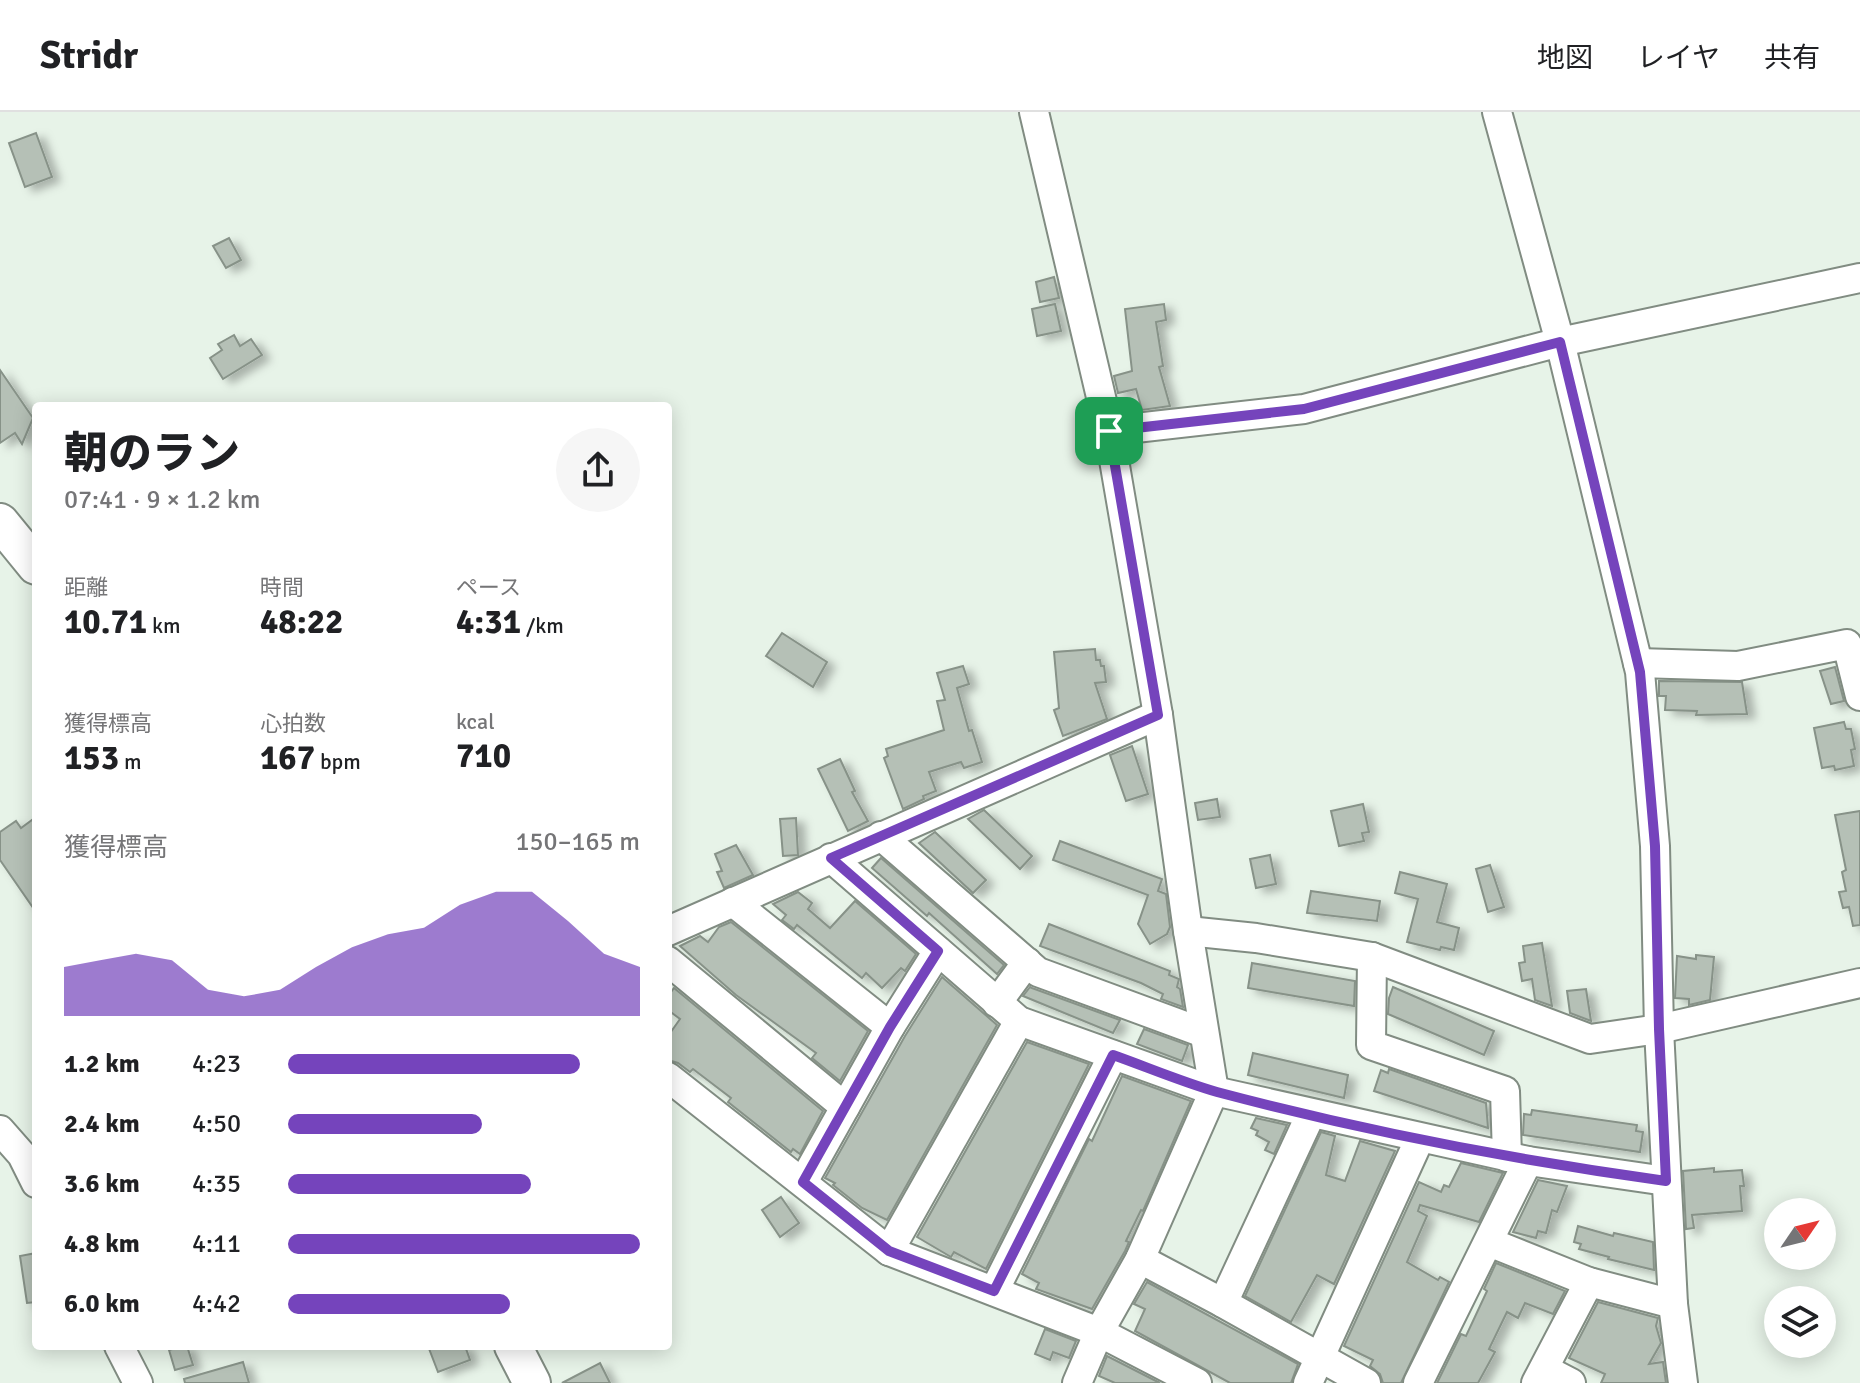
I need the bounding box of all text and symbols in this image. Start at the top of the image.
text: Stridr [40,32,138,79]
text: 地図 [1537,41,1593,75]
text: レイヤ [1637,41,1720,75]
text: 共有 [1764,41,1820,75]
pin [1075,397,1143,465]
icon: arrive [1087,409,1131,453]
text: 朝のラン [64,427,240,481]
button: share [556,428,640,512]
text: 07:41 · 9 × 1.2 km [64,484,260,516]
text: 距離 [64,574,108,601]
text: 時間 [260,574,304,601]
text: ペース [456,574,521,601]
text: 10.71 [64,601,147,643]
text: 48:22 [260,601,343,643]
text: 4:31 [456,601,521,643]
text: km [147,612,181,639]
text: /km [521,612,564,639]
text: kcal [456,708,495,735]
text: 獲得標高 [64,710,152,737]
text: 心拍数 [260,710,326,737]
text: 710 [456,735,511,777]
text: 153 [64,737,119,779]
text: 167 [260,737,315,779]
text: m [119,748,141,775]
text: bpm [315,748,361,775]
text: 150–165 m [516,826,640,858]
text: 獲得標高 [64,832,168,864]
text: 1.2 km [64,1048,140,1080]
text: 4:23 [192,1048,241,1080]
text: 2.4 km [64,1108,140,1140]
text: 4:50 [192,1108,241,1140]
text: 3.6 km [64,1168,140,1200]
text: 4:35 [192,1168,241,1200]
north arrow [1764,1198,1836,1270]
map controls [1764,1198,1836,1358]
text: 4.8 km [64,1228,140,1260]
text: 4:11 [192,1228,241,1260]
button: layers [1764,1286,1836,1358]
text: 6.0 km [64,1288,140,1320]
text: 4:42 [192,1288,241,1320]

